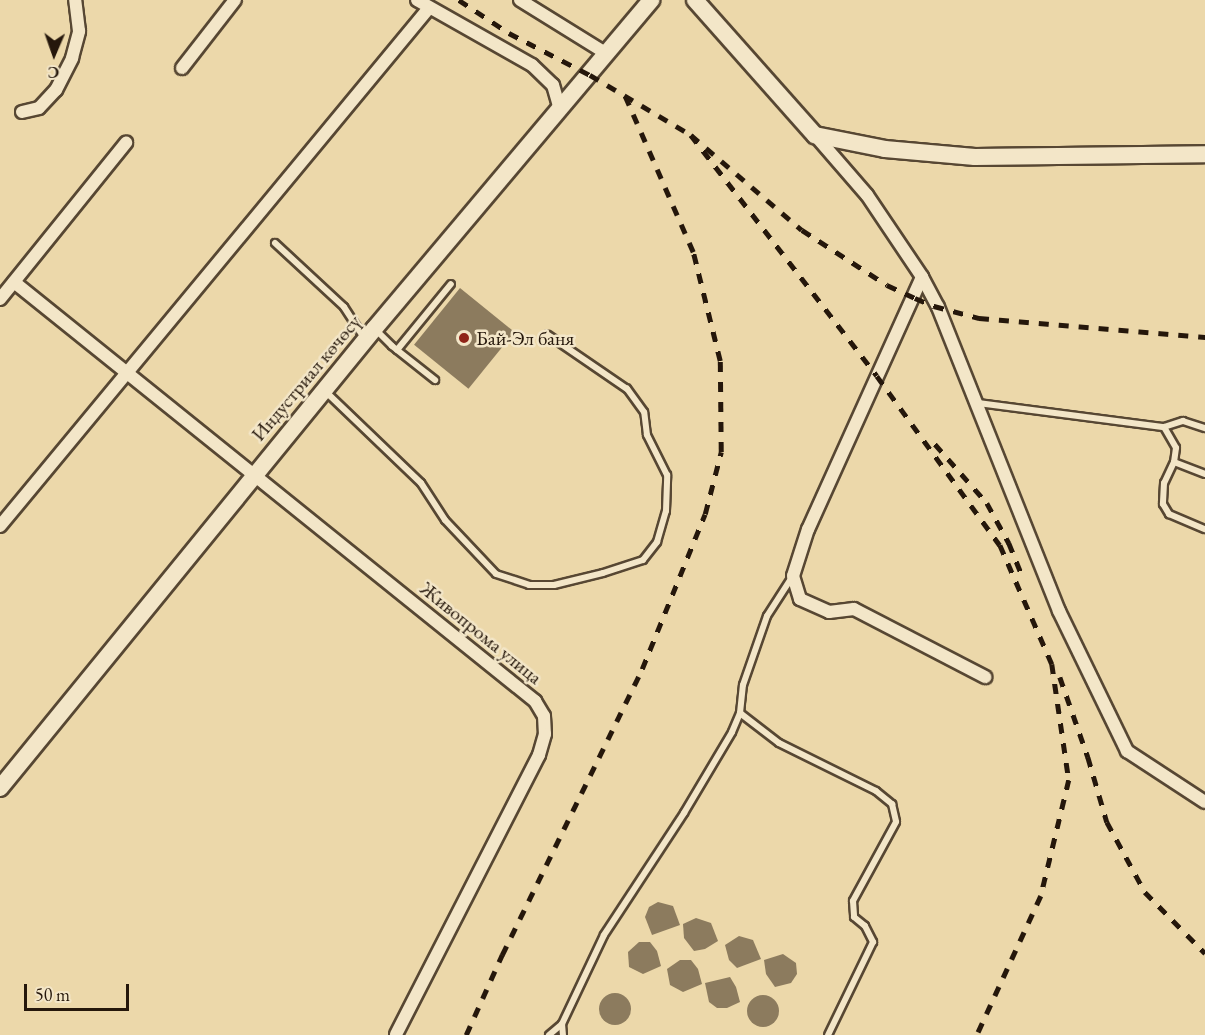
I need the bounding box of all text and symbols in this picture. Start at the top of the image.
north arrow [24,24,84,84]
text: С [47,62,59,83]
street label: Индустриал көчөсү [246,310,366,446]
place label: Бай-Эл баня [476,326,574,350]
marker: Бай-Эл баня [457,331,471,345]
street label: Живопрома улица [415,577,547,689]
scale bar [27,972,132,1010]
text: 50 m [35,983,70,1006]

